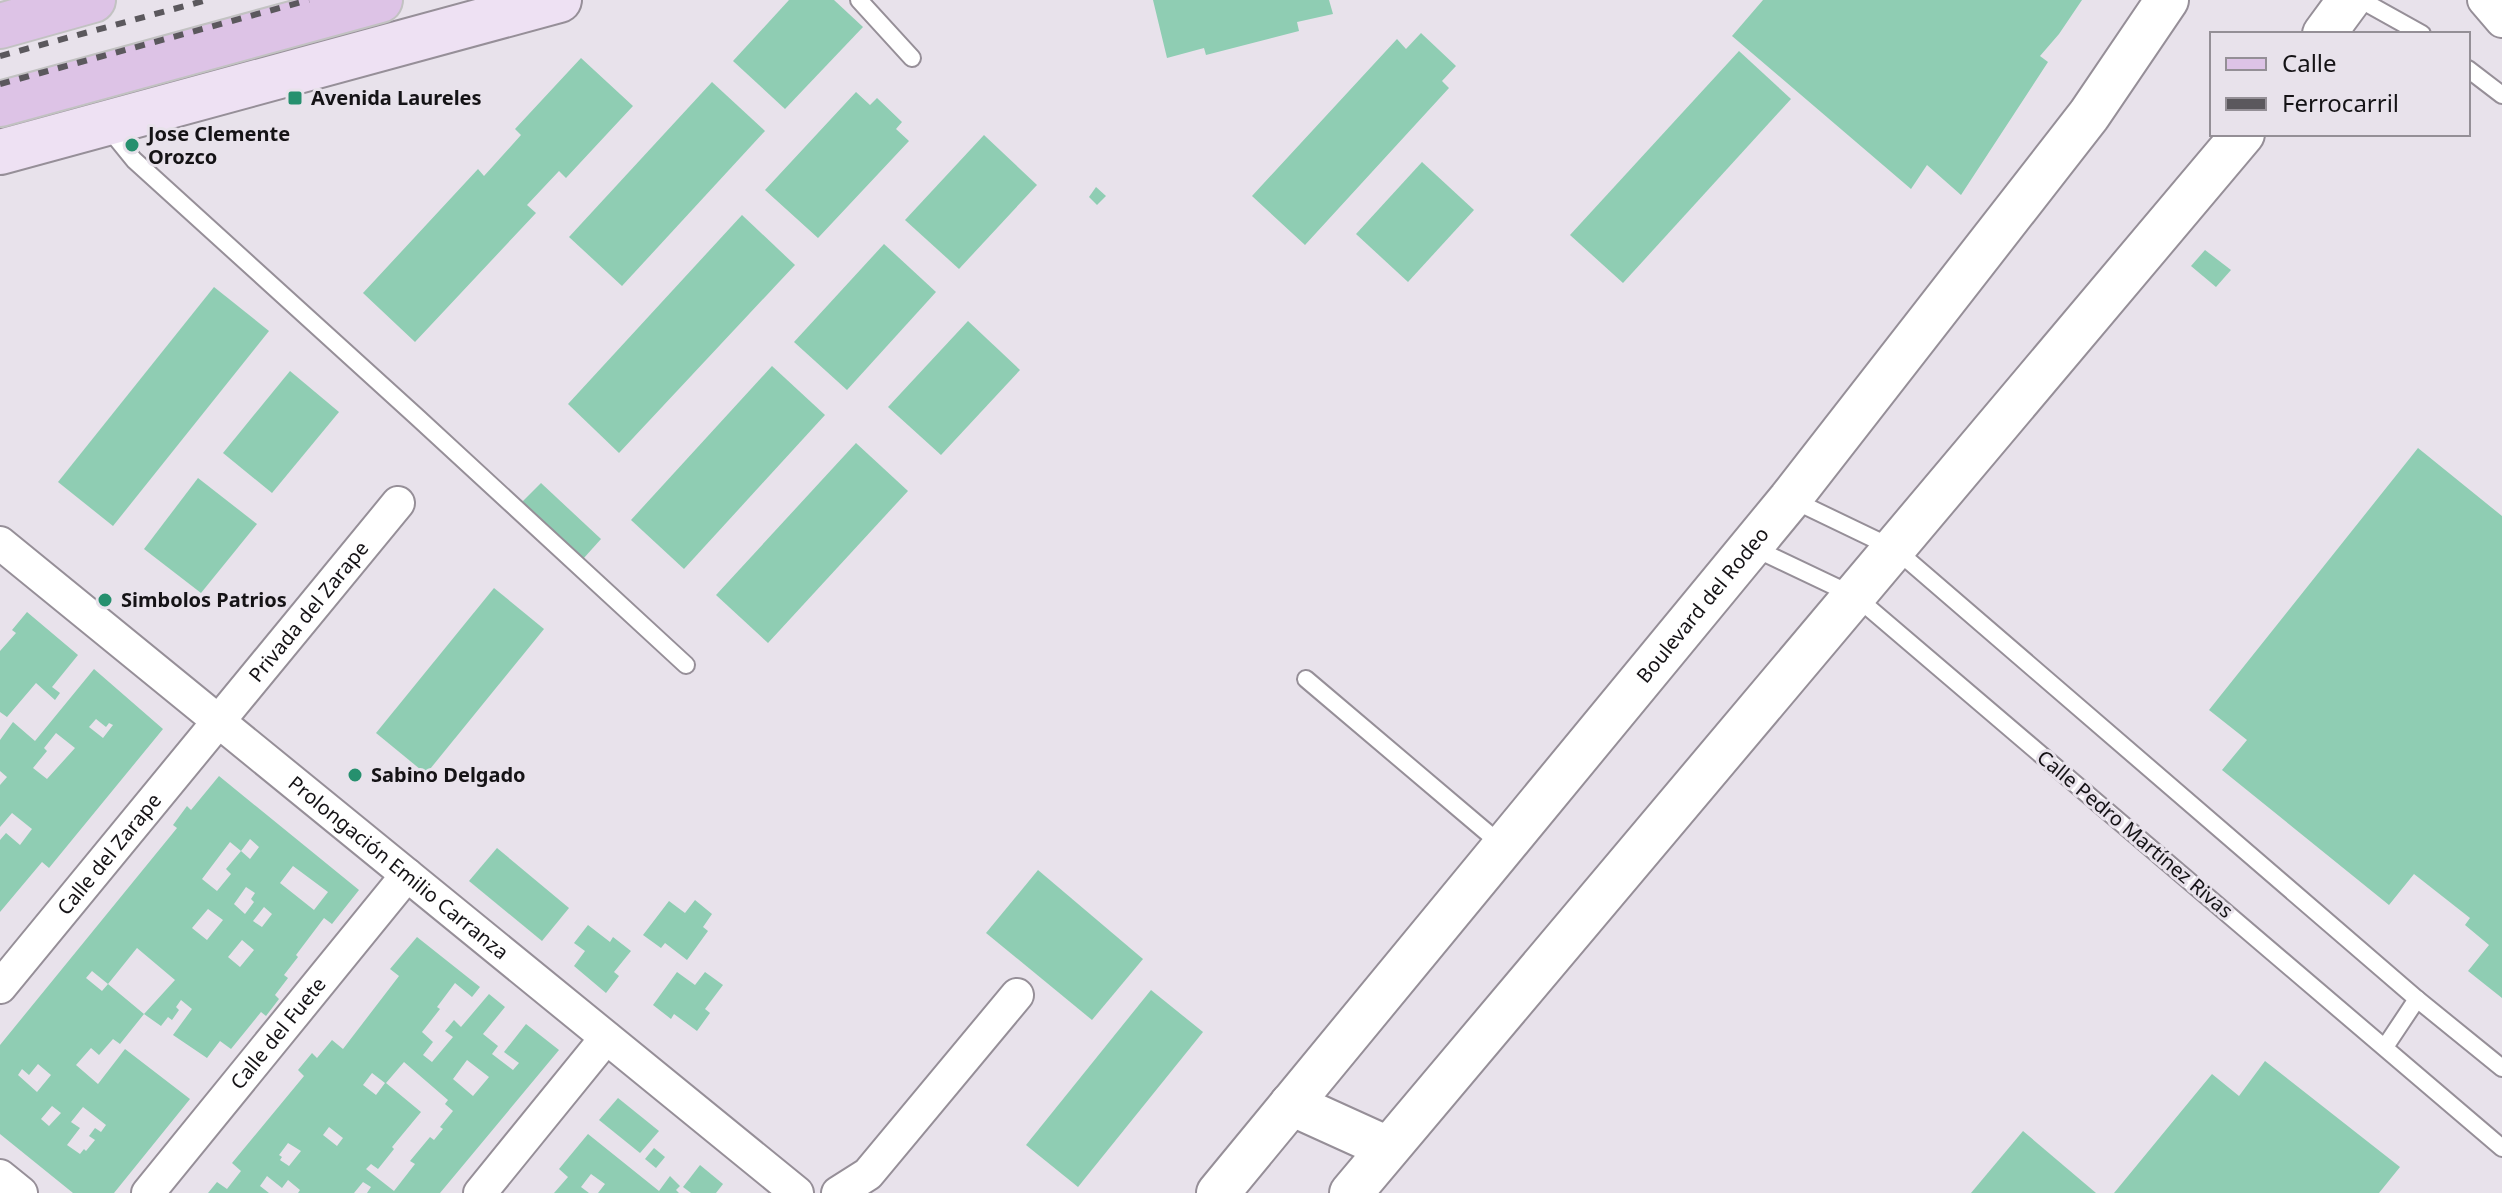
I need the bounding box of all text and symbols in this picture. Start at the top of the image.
legend [2210,32,2470,136]
text: Calle [2282,46,2337,79]
place label: Avenida Laureles [311,84,482,111]
text: Ferrocarril [2282,86,2399,119]
marker: Avenida Laureles [286,89,304,107]
place label: Jose Clemente Orozco [146,120,290,170]
marker: Jose Clemente Orozco [123,136,141,154]
street label: Boulevard del Rodeo [1630,521,1775,688]
street label: Privada del Zarape [242,535,374,687]
place label: Simbolos Patrios [121,586,287,613]
marker: Simbolos Patrios [96,591,114,609]
street label: Calle Pedro Martínez Rivas [2032,744,2239,924]
place label: Sabino Delgado [371,761,526,788]
marker: Sabino Delgado [346,766,364,784]
street label: Prolongación Emilio Carranza [283,770,514,965]
street label: Calle del Zarape [51,787,167,920]
street label: Calle del Fuete [224,971,332,1095]

